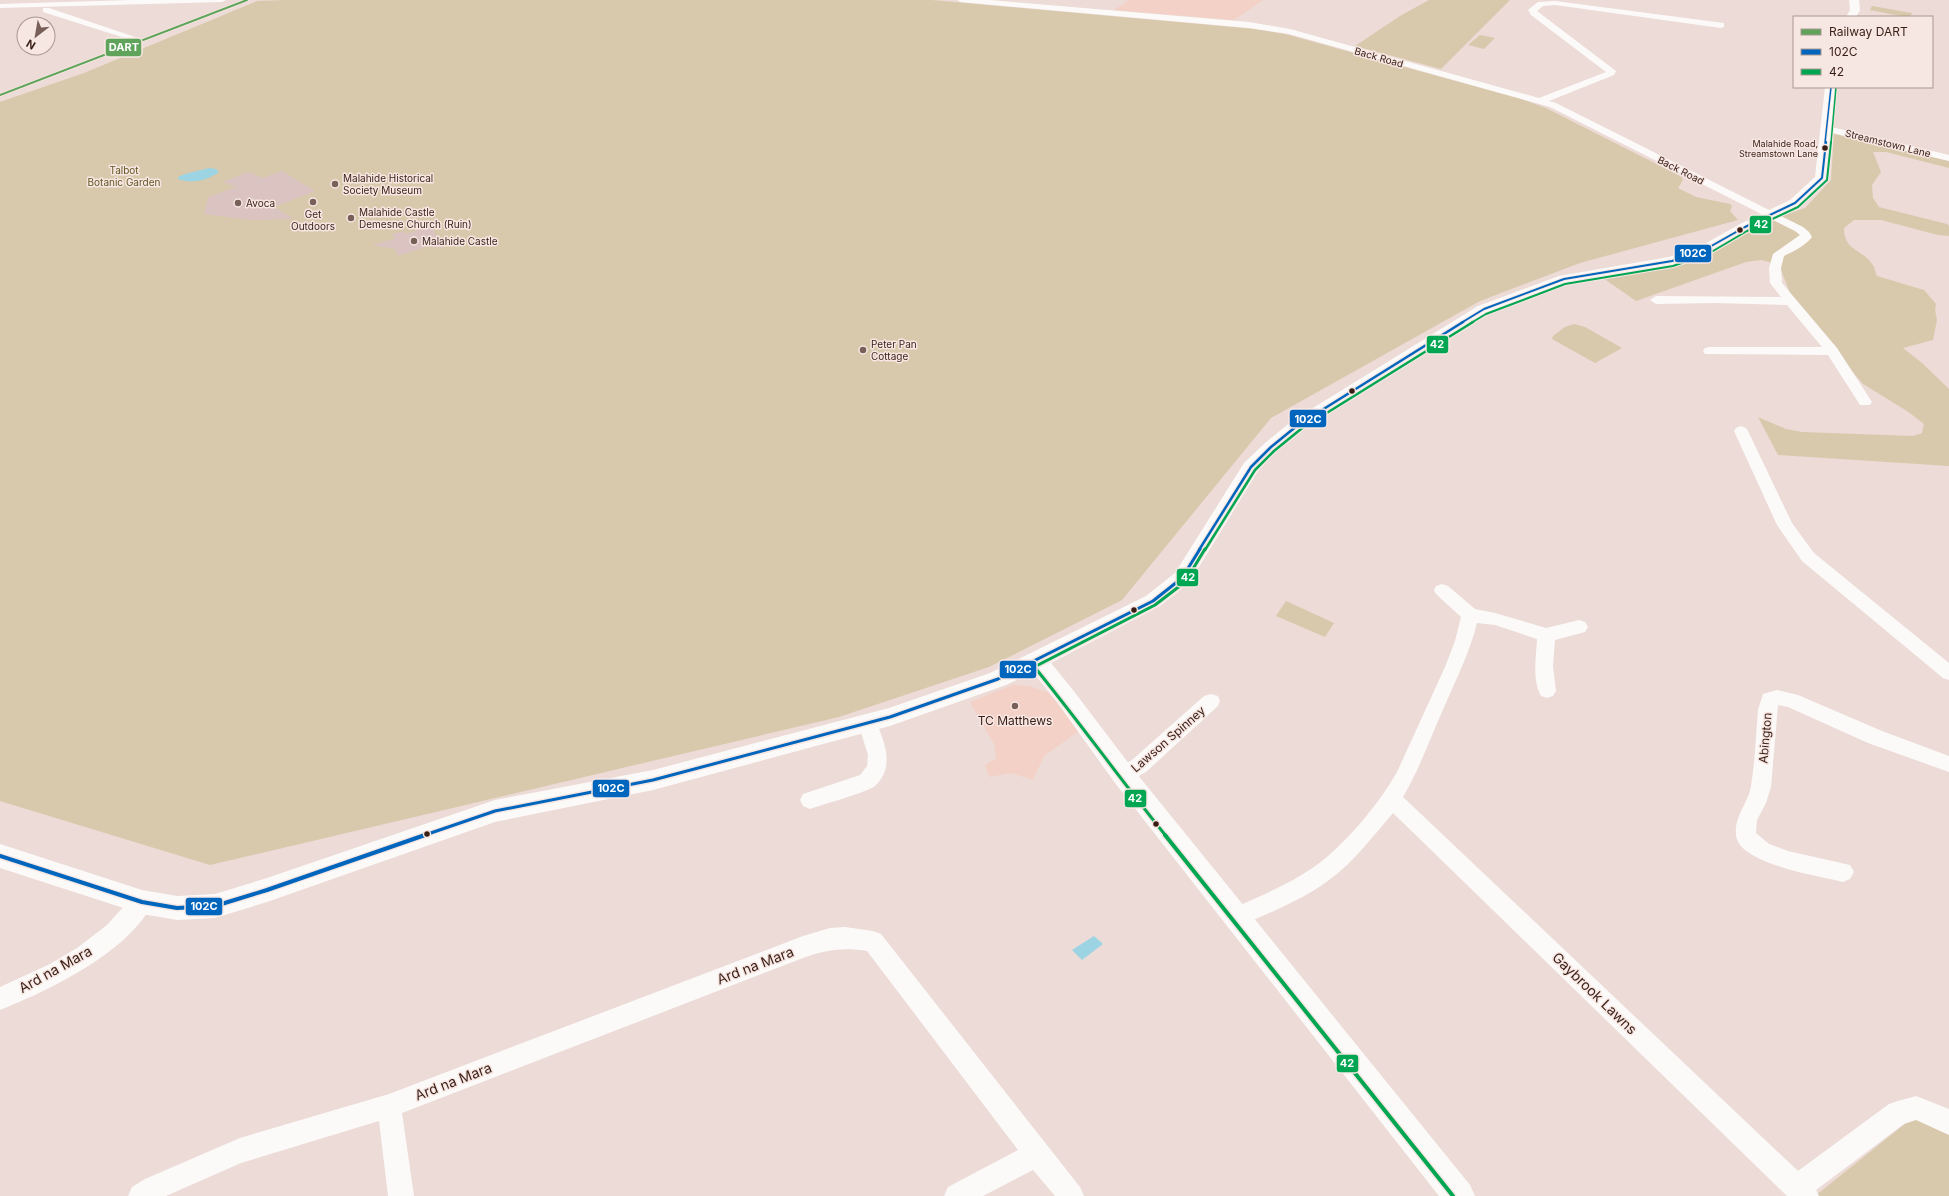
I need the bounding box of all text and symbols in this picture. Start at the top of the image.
north arrow [16,16,56,56]
legend [1793,16,1933,88]
text: Railway DART [1829,24,1908,39]
text: N [24,36,38,53]
line badge: DART [105,38,142,57]
text: DART [109,40,139,54]
street label: Back Road [1353,44,1405,70]
text: 102C [1829,44,1858,59]
text: 42 [1829,64,1844,79]
street label: Streamstown Lane [1844,127,1932,159]
place label: Malahide Road, Streamstown Lane [1739,138,1818,159]
marker: Malahide Road, Streamstown Lane [1820,143,1830,153]
street label: Back Road [1656,153,1706,187]
park label: Talbot Botanic Garden [88,164,161,188]
place label: Malahide Historical Society Museum [343,172,433,196]
marker: Malahide Historical Society Museum [330,179,340,189]
place label: Avoca [246,197,275,209]
marker: Get Outdoors [308,197,318,207]
marker: Avoca [233,198,243,208]
place label: Malahide Castle Demesne Church (Ruin) [359,206,472,230]
place label: Get Outdoors [291,208,335,232]
marker: Malahide Castle Demesne Church (Ruin) [346,213,356,223]
line badge: 42 [1749,215,1772,234]
text: 42 [1754,217,1768,231]
unlabelled marker [1735,225,1745,235]
place label: Malahide Castle [422,235,498,247]
marker: Malahide Castle [409,236,419,246]
line badge: 102C [1674,244,1712,263]
text: 102C [1679,246,1707,260]
line badge: 42 [1426,335,1449,354]
text: 42 [1430,337,1444,351]
place label: Peter Pan Cottage [871,338,917,362]
marker: Peter Pan Cottage [858,345,868,355]
unlabelled marker [1347,386,1357,396]
line badge: 102C [1289,409,1327,428]
text: 102C [1294,412,1322,426]
line badge: 42 [1176,568,1199,587]
text: 42 [1181,570,1195,584]
unlabelled marker [1129,605,1139,615]
line badge: 102C [999,660,1037,679]
text: 102C [1004,662,1032,676]
marker: TC Matthews [1010,701,1020,711]
street label: Lawson Spinney [1128,703,1208,775]
street label: Abington [1755,712,1775,764]
place label: TC Matthews [978,713,1052,728]
line badge: 102C [592,779,630,798]
text: 102C [597,781,625,795]
line badge: 42 [1124,789,1147,808]
text: 42 [1128,791,1142,805]
unlabelled marker [1151,819,1161,829]
unlabelled marker [422,829,432,839]
line badge: 102C [185,897,223,916]
text: 102C [190,899,218,913]
street label: Ard na Mara [15,942,95,996]
street label: Ard na Mara [714,943,796,987]
street label: Gaybrook Lawns [1549,948,1641,1038]
line badge: 42 [1336,1054,1359,1073]
text: 42 [1340,1056,1354,1070]
street label: Ard na Mara [412,1059,494,1103]

